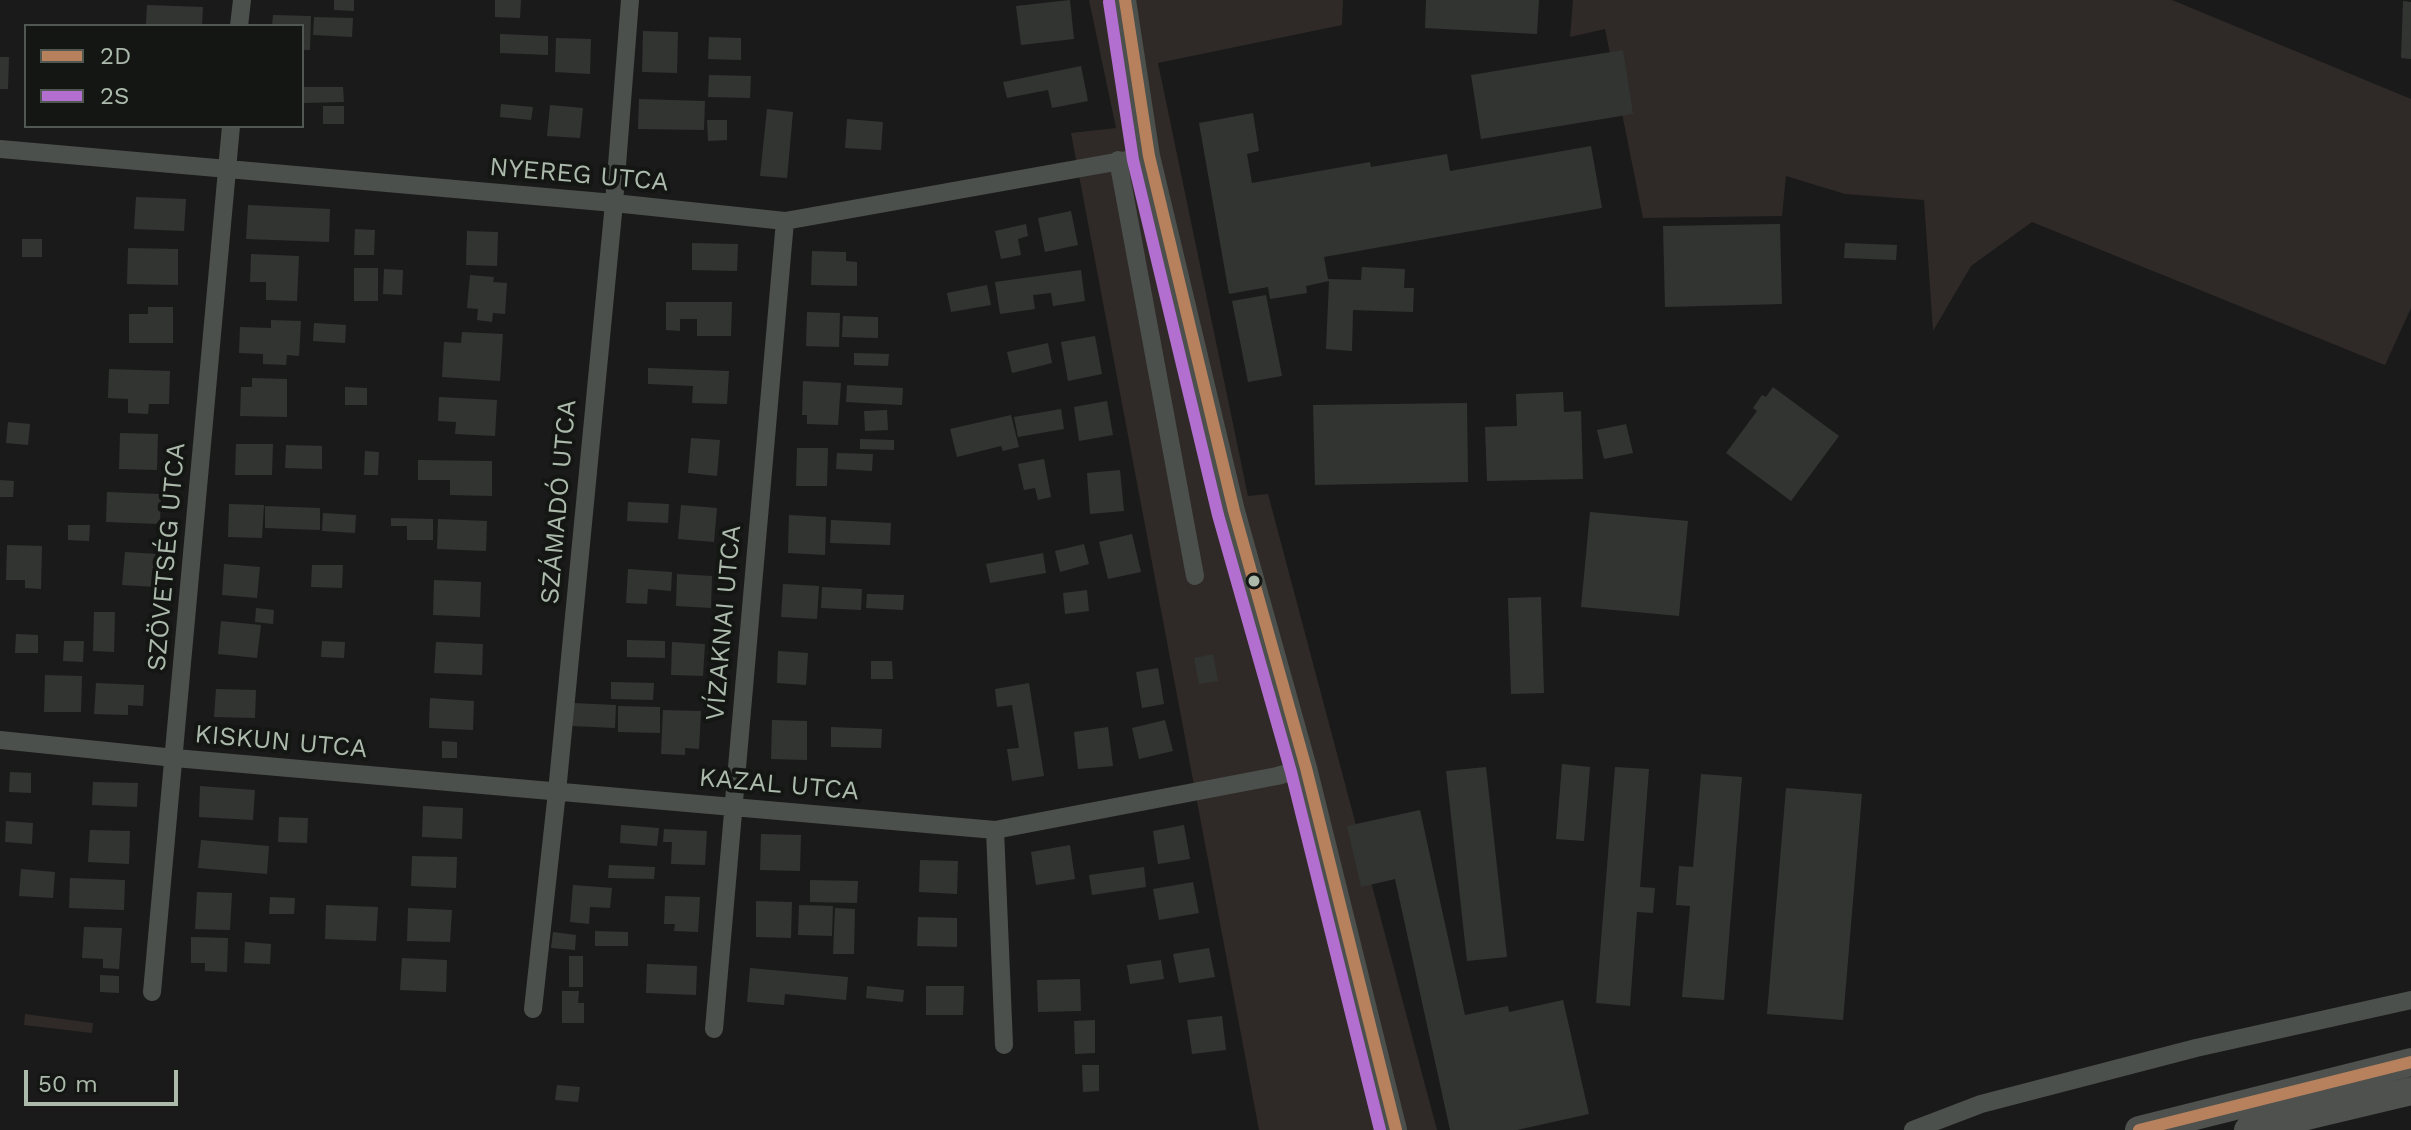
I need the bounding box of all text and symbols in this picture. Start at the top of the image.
legend [24,24,304,128]
text: 2D [100,42,131,70]
text: 2S [100,82,129,110]
street label: NYEREG UTCA [488,152,670,198]
street label: SZÁMADÓ UTCA [535,398,583,606]
street label: SZÖVETSÉG UTCA [141,441,193,673]
street label: VÍZAKNAI UTCA [700,524,748,722]
unlabelled marker [1246,573,1262,589]
street label: KISKUN UTCA [193,719,369,765]
street label: KAZAL UTCA [698,762,860,808]
scale bar [28,1054,182,1104]
text: 50 m [38,1070,98,1098]

